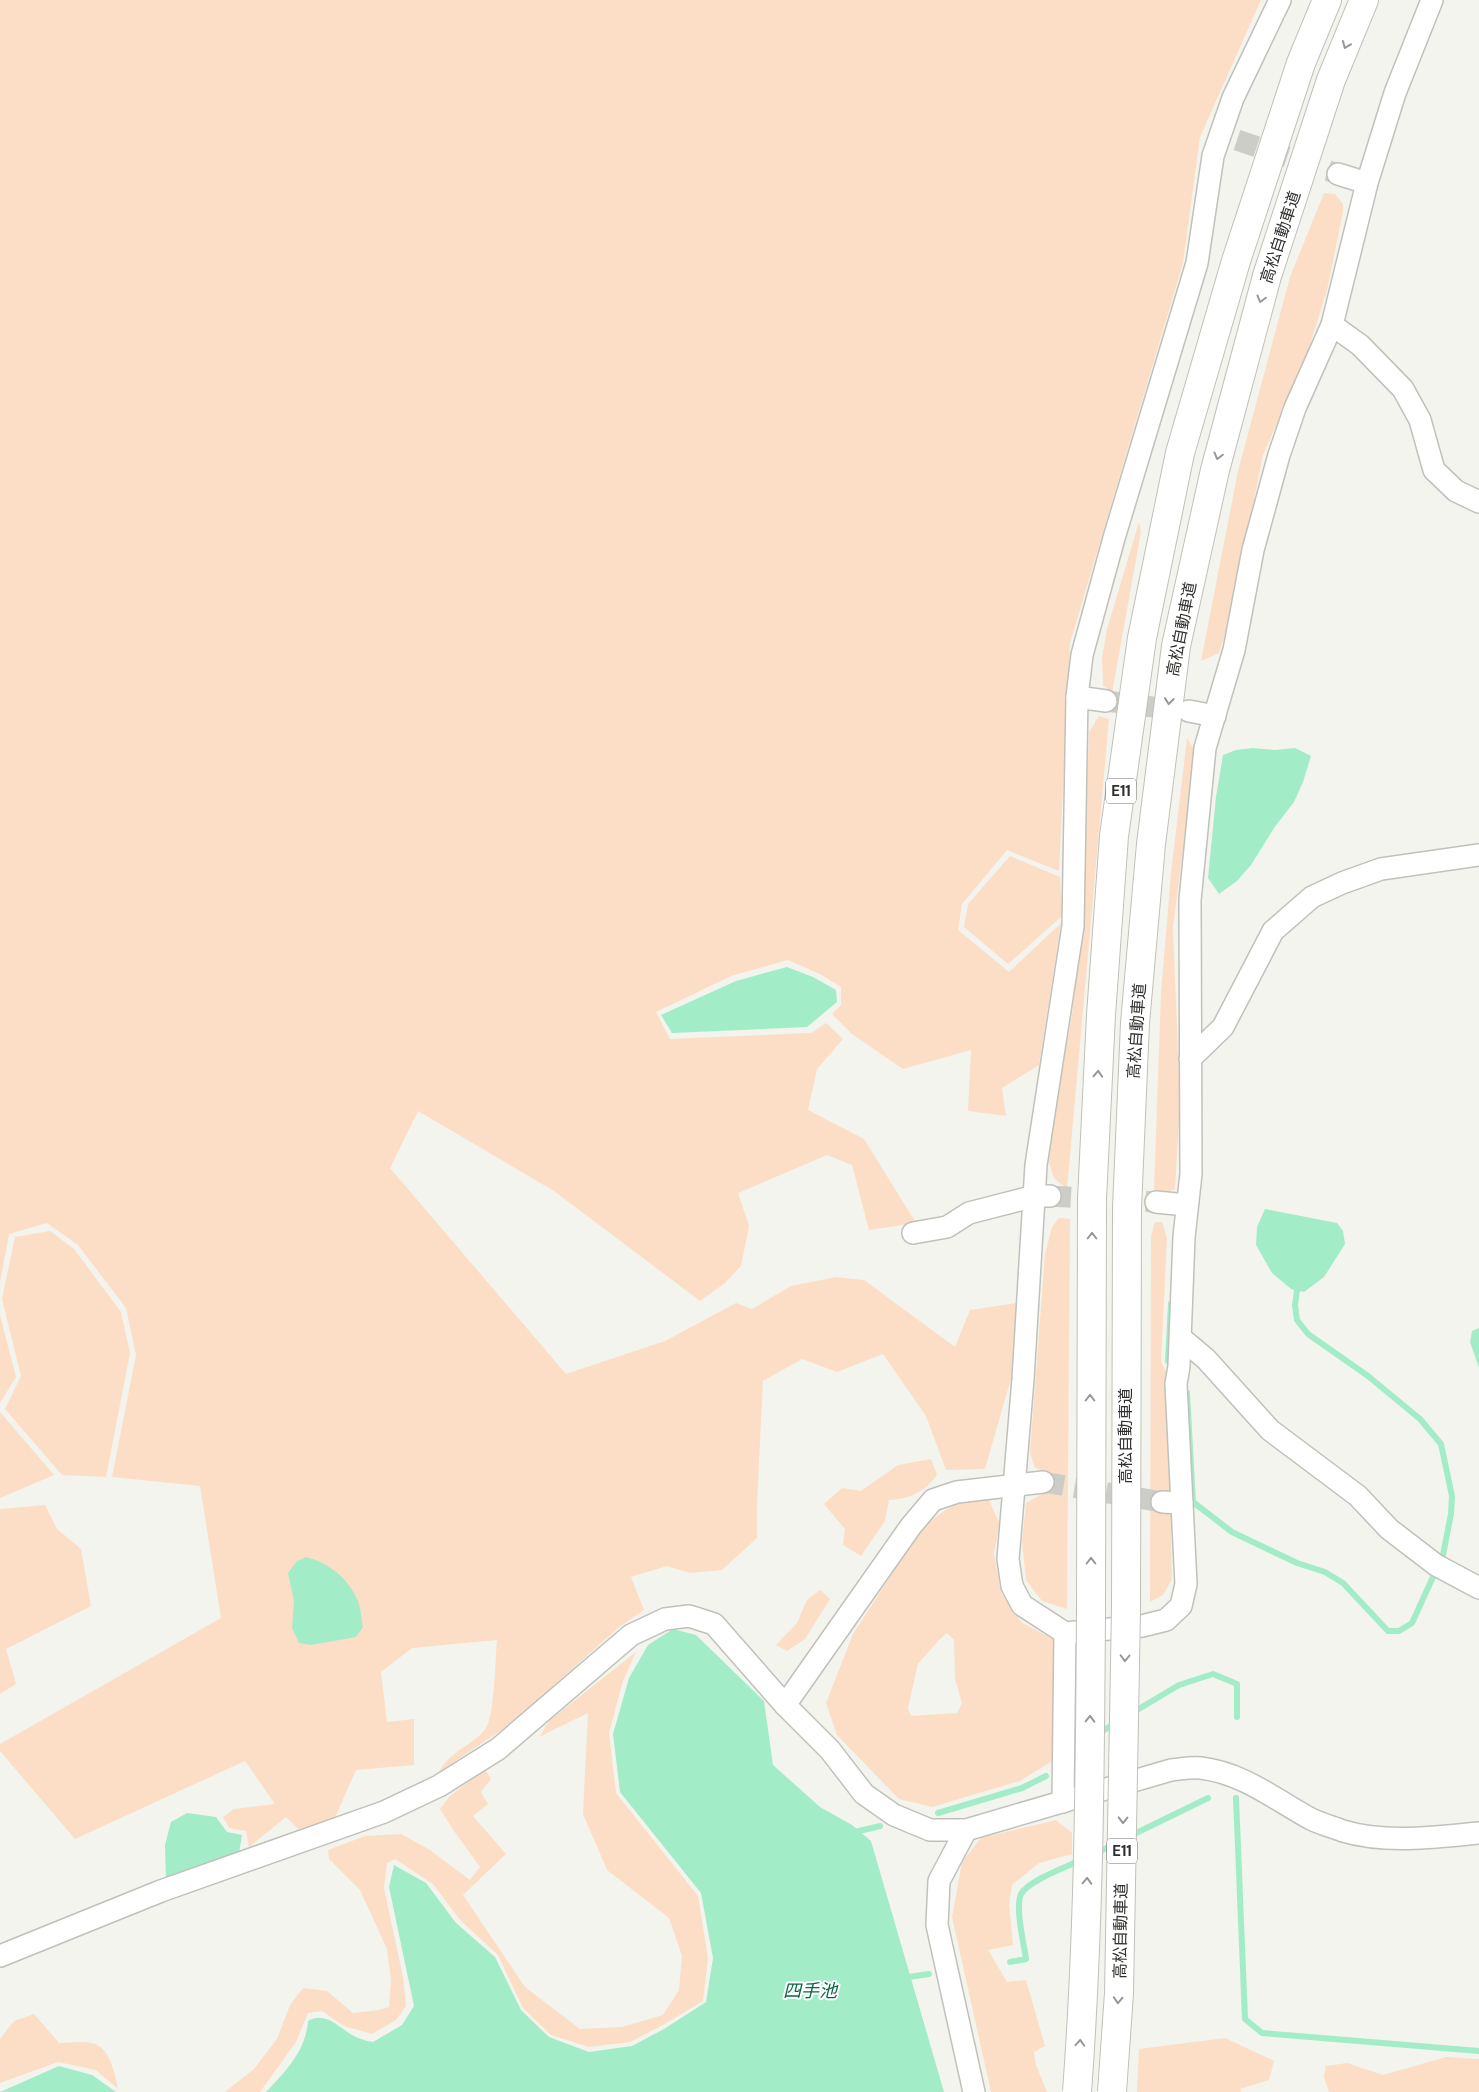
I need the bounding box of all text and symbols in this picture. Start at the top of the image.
one-way arrow [1341,40,1352,49]
street label: 高松自動車道 [1256,188,1305,286]
one-way arrow [1256,294,1266,302]
one-way arrow [1214,451,1224,459]
street label: 高松自動車道 [1162,580,1201,678]
one-way arrow [1164,697,1175,705]
road number: E11 [1106,778,1136,804]
street label: 高松自動車道 [1123,982,1150,1080]
one-way arrow [1093,1069,1104,1077]
one-way arrow [1087,1232,1097,1240]
street label: 高松自動車道 [1115,1388,1136,1484]
one-way arrow [1085,1394,1095,1402]
one-way arrow [1086,1557,1096,1564]
one-way arrow [1120,1654,1130,1662]
one-way arrow [1085,1714,1095,1722]
one-way arrow [1117,1816,1128,1824]
road number: E11 [1107,1838,1137,1864]
one-way arrow [1082,1877,1093,1885]
street label: 高松自動車道 [1109,1883,1132,1979]
water label: 四手池 [783,1979,839,2003]
one-way arrow [1113,1996,1124,2004]
one-way arrow [1075,2039,1086,2047]

